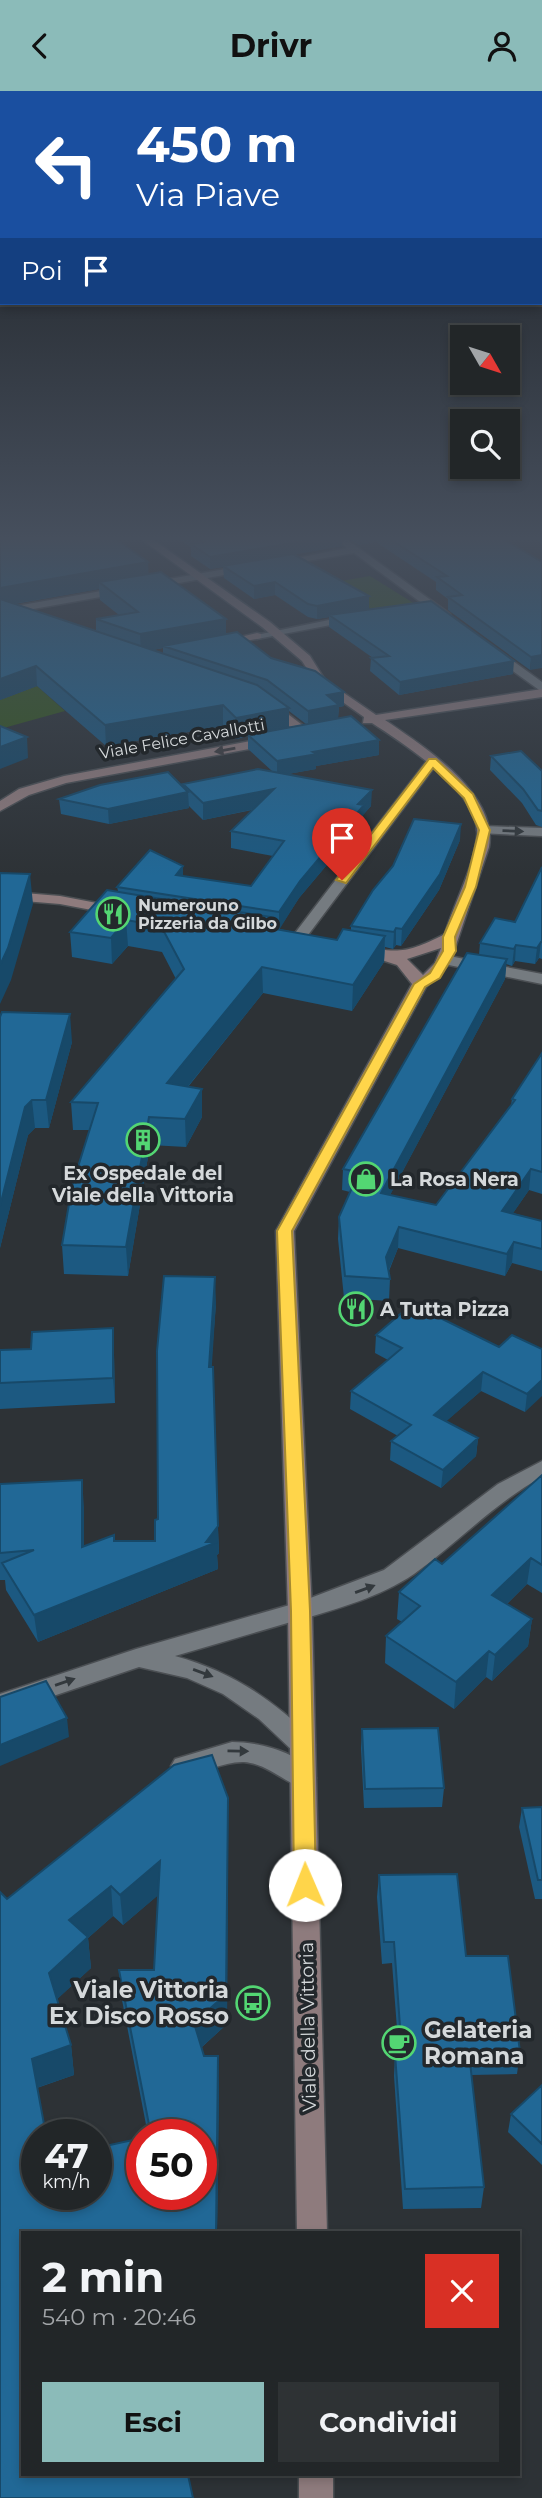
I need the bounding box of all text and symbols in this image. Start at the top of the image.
text: Drivr [230,26,312,65]
icon: back [21,27,59,65]
icon: person [483,27,521,65]
text: 450 m [136,115,297,174]
icon: left [21,119,112,210]
text: Via Piave [136,175,280,214]
icon: arrive [77,252,115,290]
text: Poi [21,255,63,287]
north arrow [450,325,520,395]
map controls [450,325,520,479]
button: search [450,409,520,479]
street label: Viale Felice Cavallotti [98,715,266,763]
one-way arrow [214,744,236,755]
pin [312,808,372,880]
icon: arrive [323,819,361,857]
one-way arrow [502,825,524,836]
restaurant icon: Numerouno Pizzeria da Gilbo [94,895,132,933]
place label: Numerouno Pizzeria da Gilbo [138,896,277,933]
building icon: Ex Ospedale del Viale della Vittoria [124,1121,162,1159]
shop icon: La Rosa Nera [347,1160,385,1198]
place label: Ex Ospedale del Viale della Vittoria [51,1162,234,1207]
place label: La Rosa Nera [390,1168,519,1191]
restaurant icon: A Tutta Pizza [337,1290,375,1328]
place label: A Tutta Pizza [379,1298,510,1321]
one-way arrow [354,1583,375,1594]
one-way arrow [192,1668,213,1679]
one-way arrow [54,1676,75,1687]
one-way arrow [227,1745,249,1757]
position arrow [268,1848,342,1922]
street label: Viale della Vittoria [295,1942,321,2112]
place label: Viale Vittoria Ex Disco Rosso [49,1976,229,2030]
bus stop icon: Viale Vittoria Ex Disco Rosso [234,1984,272,2022]
place label: Gelateria Romana [424,2016,532,2070]
cafe icon: Gelateria Romana [380,2024,418,2062]
speed limit sign: 50 [126,2119,217,2210]
text: 47 [44,2134,89,2177]
text: km/h [42,2171,91,2193]
text: 2 min [42,2251,164,2303]
button: close [425,2254,499,2328]
text: 540 m · 20:46 [42,2303,196,2331]
button: Esci [42,2382,264,2462]
button: Condividi [278,2382,499,2462]

